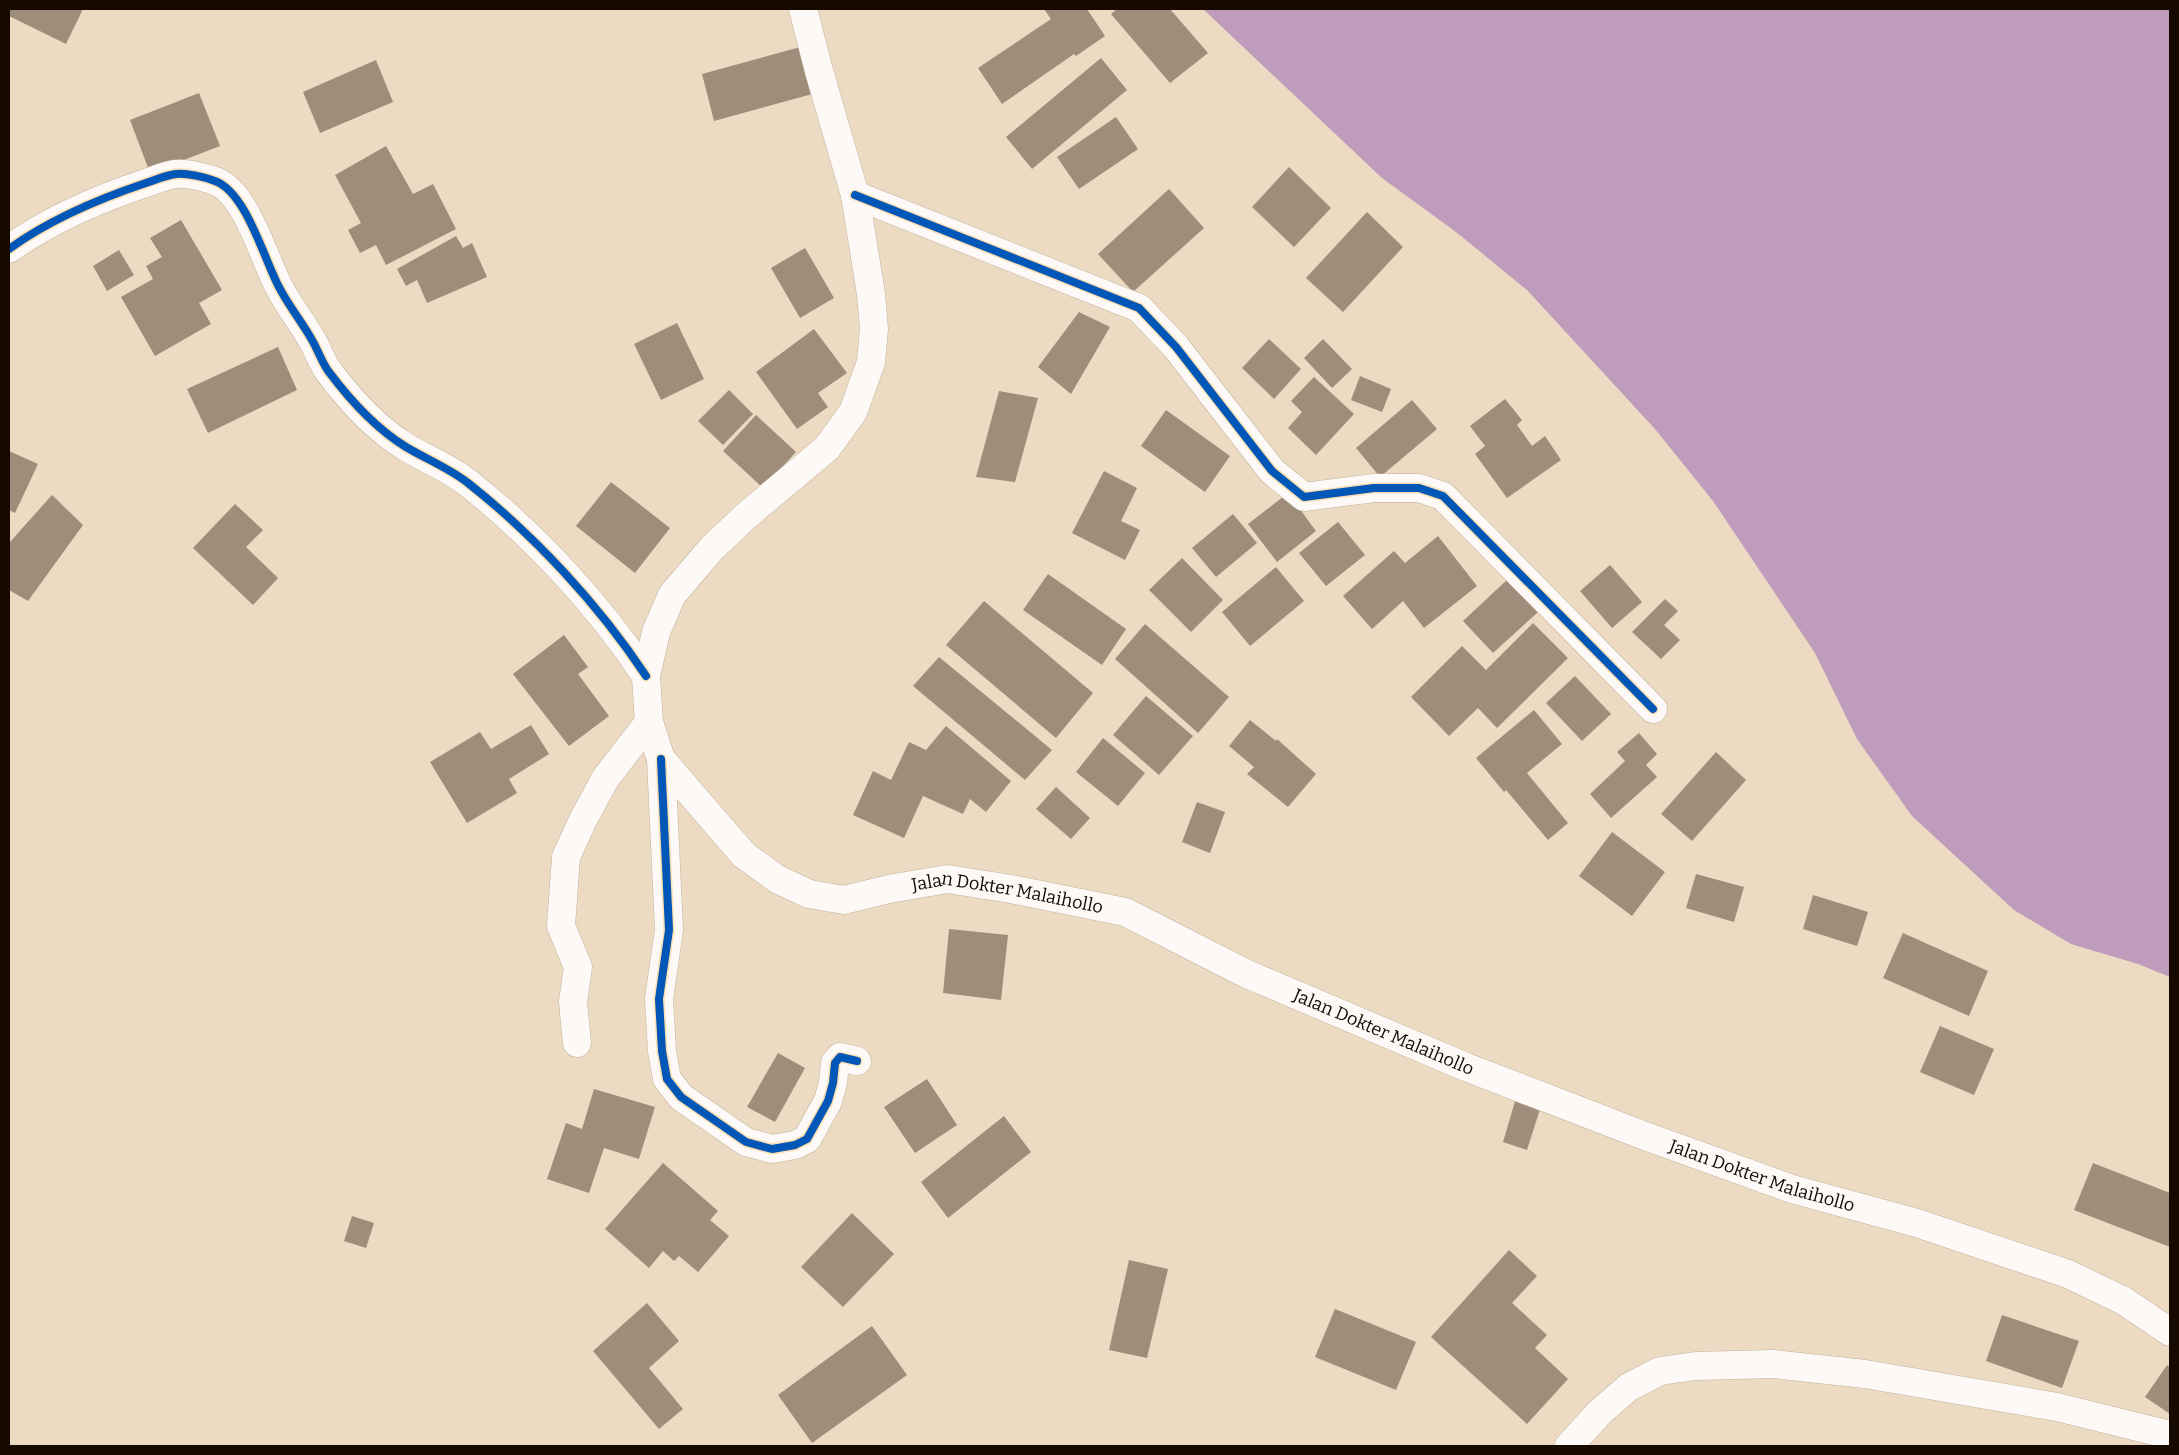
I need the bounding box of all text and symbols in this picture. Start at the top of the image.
street label: Jalan Dokter Malaihollo [909,867,1105,918]
street label: Jalan Dokter Malaihollo [1289,984,1477,1080]
street label: Jalan Dokter Malaihollo [1665,1134,1857,1217]

